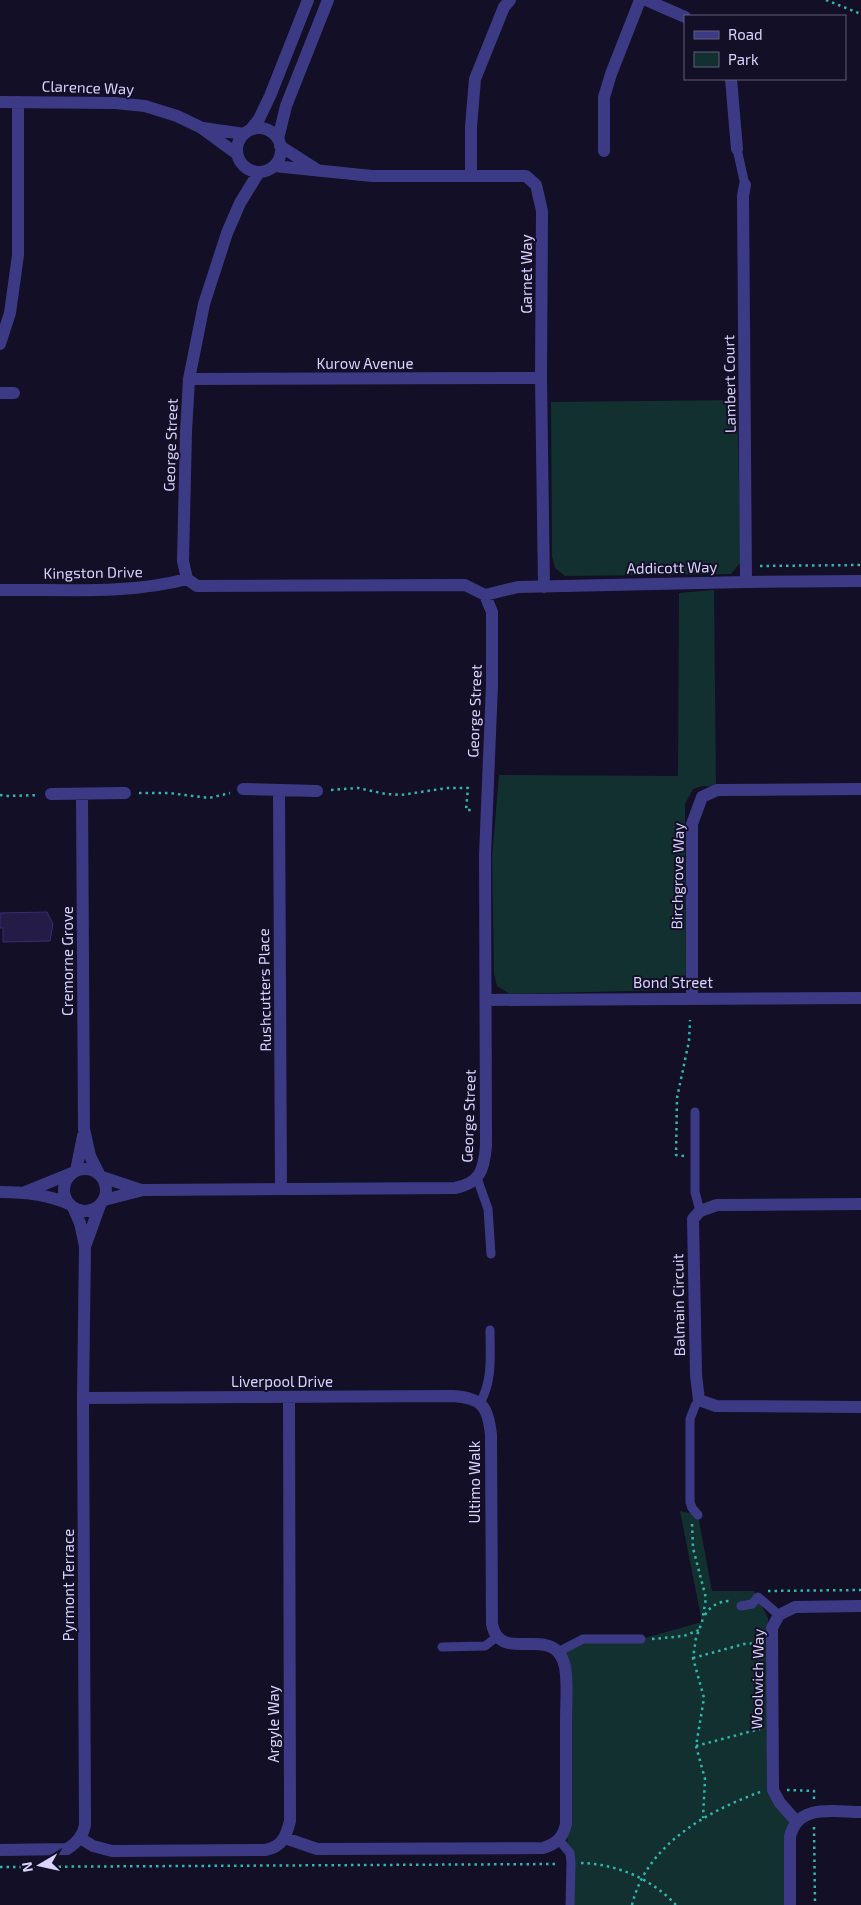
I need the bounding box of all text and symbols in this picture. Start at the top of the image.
legend [684,15,846,80]
text: Road [728,25,763,43]
text: Park [728,50,759,68]
street label: Clarence Way [41,76,135,98]
street label: Garnet Way [517,234,535,314]
street label: Lambert Court [719,335,739,433]
street label: Kurow Avenue [317,354,413,372]
street label: George Street [159,398,181,492]
street label: Addicott Way [626,557,718,577]
street label: Kingston Drive [43,562,143,582]
street label: George Street [463,664,485,758]
street label: Birchgrove Way [667,822,687,930]
street label: Cremorne Grove [58,906,76,1016]
street label: Rushcutters Place [254,928,274,1052]
street label: Bond Street [633,973,713,991]
street label: George Street [457,1069,479,1163]
street label: Balmain Circuit [668,1253,688,1356]
street label: Liverpool Drive [231,1372,333,1390]
street label: Ultimo Walk [465,1440,483,1523]
street label: Pyrmont Terrace [59,1529,77,1641]
street label: Woolwich Way [747,1628,767,1730]
street label: Argyle Way [264,1685,282,1763]
north arrow [15,1840,65,1890]
text: N [17,1861,36,1873]

